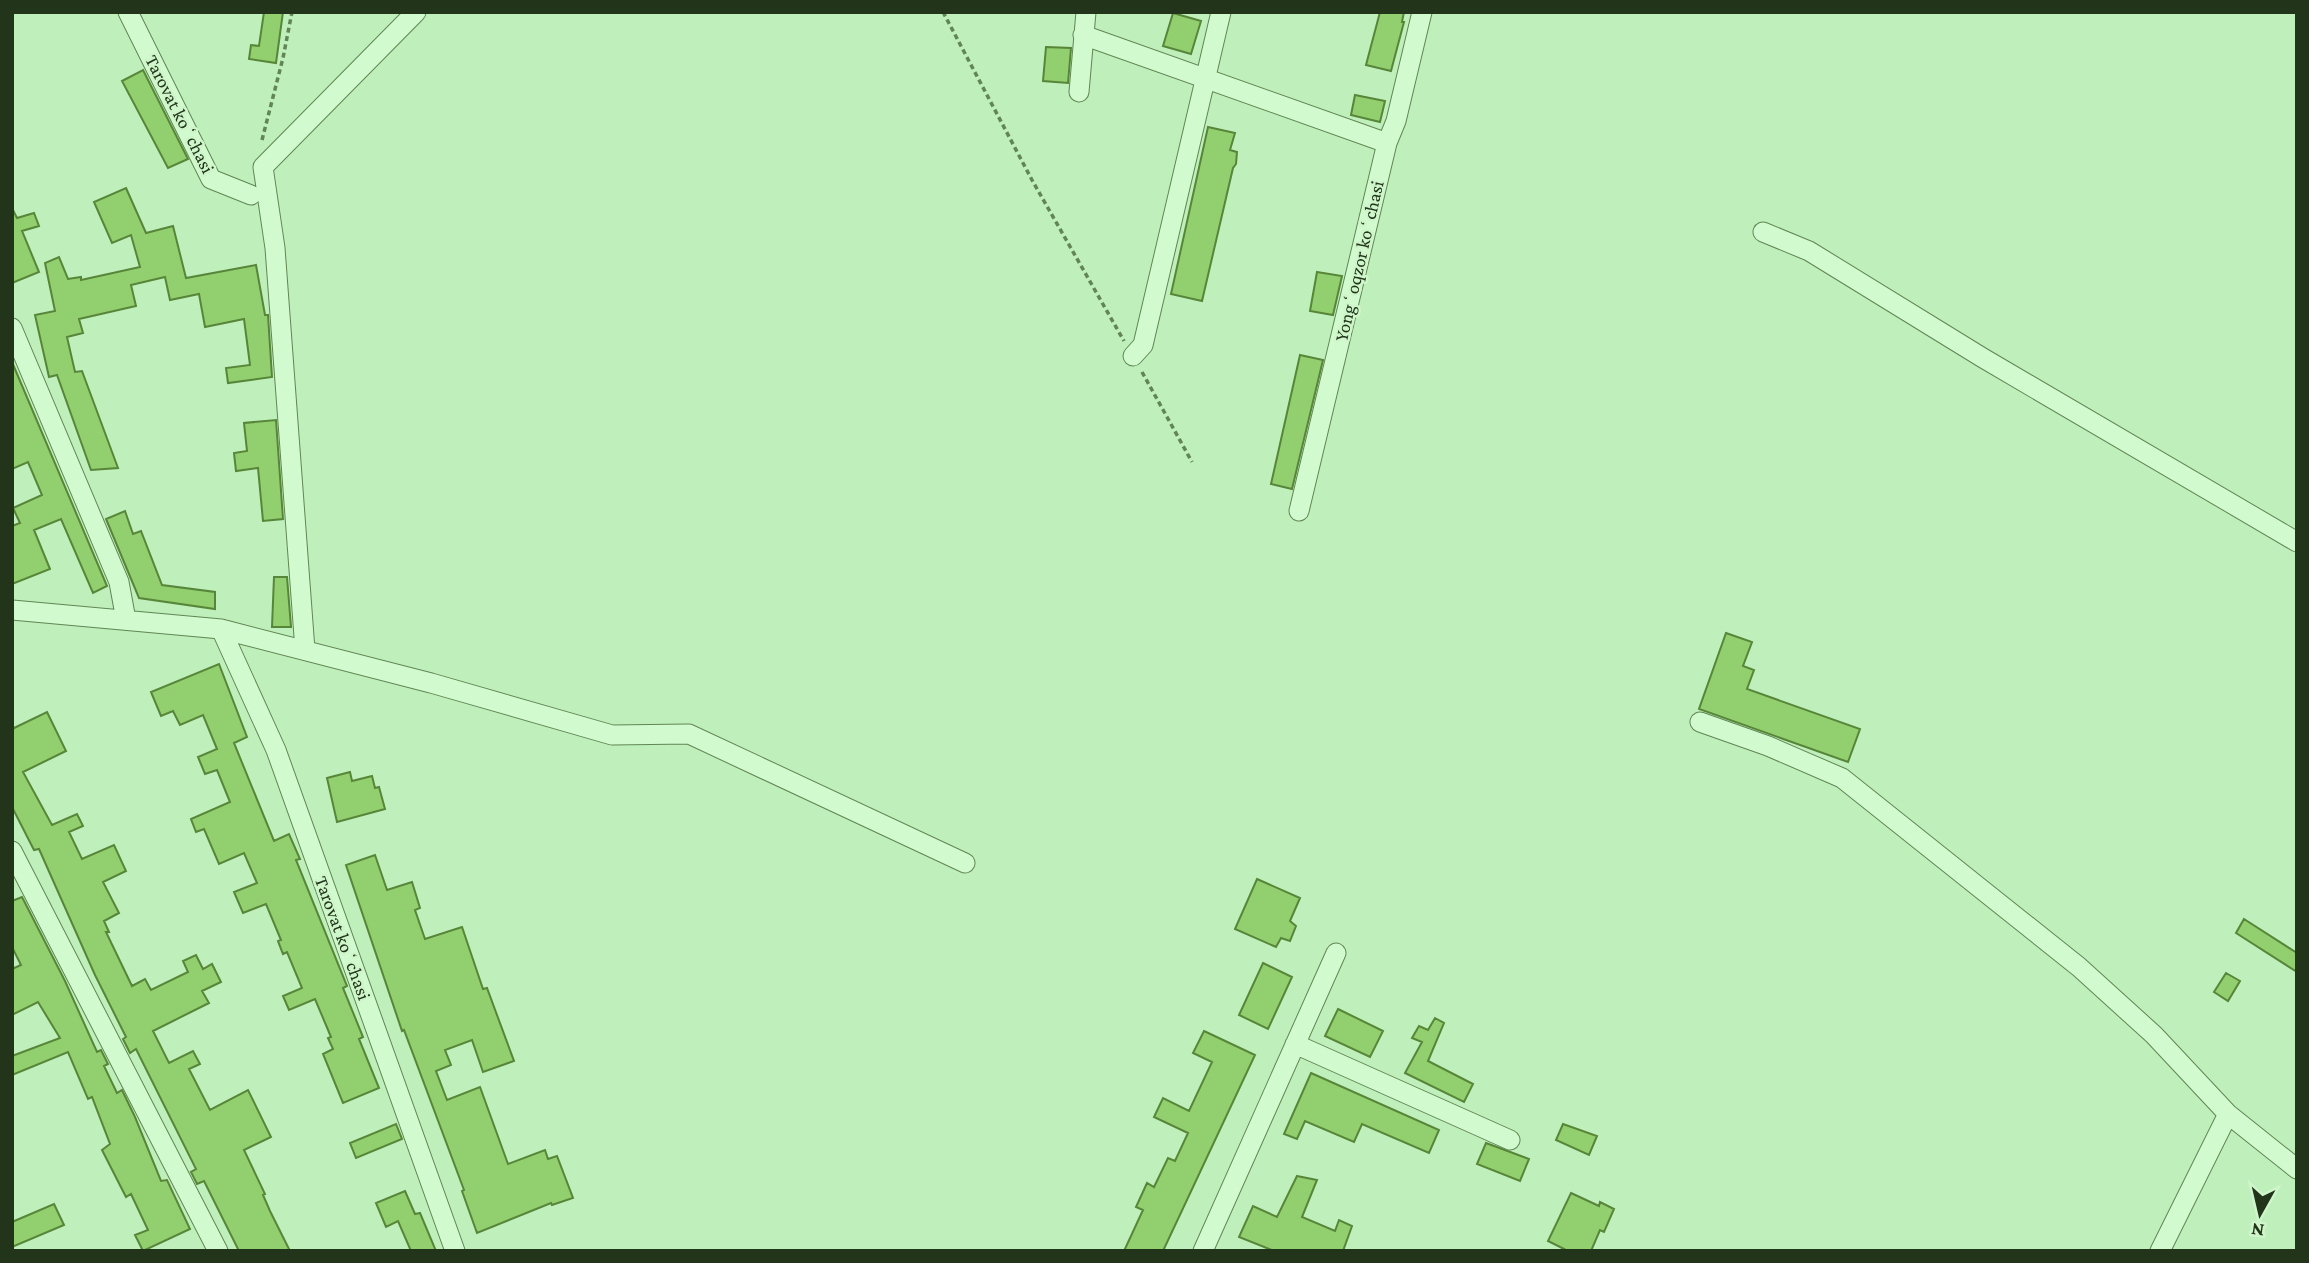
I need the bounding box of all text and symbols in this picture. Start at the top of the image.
street label: Tarovat koʻchasi [141,51,219,177]
street label: Yongʻoqzor koʻchasi [1330,179,1388,343]
street label: Tarovat koʻchasi [311,873,375,1003]
north arrow [2225,1179,2295,1249]
text: N [2250,1219,2266,1242]

